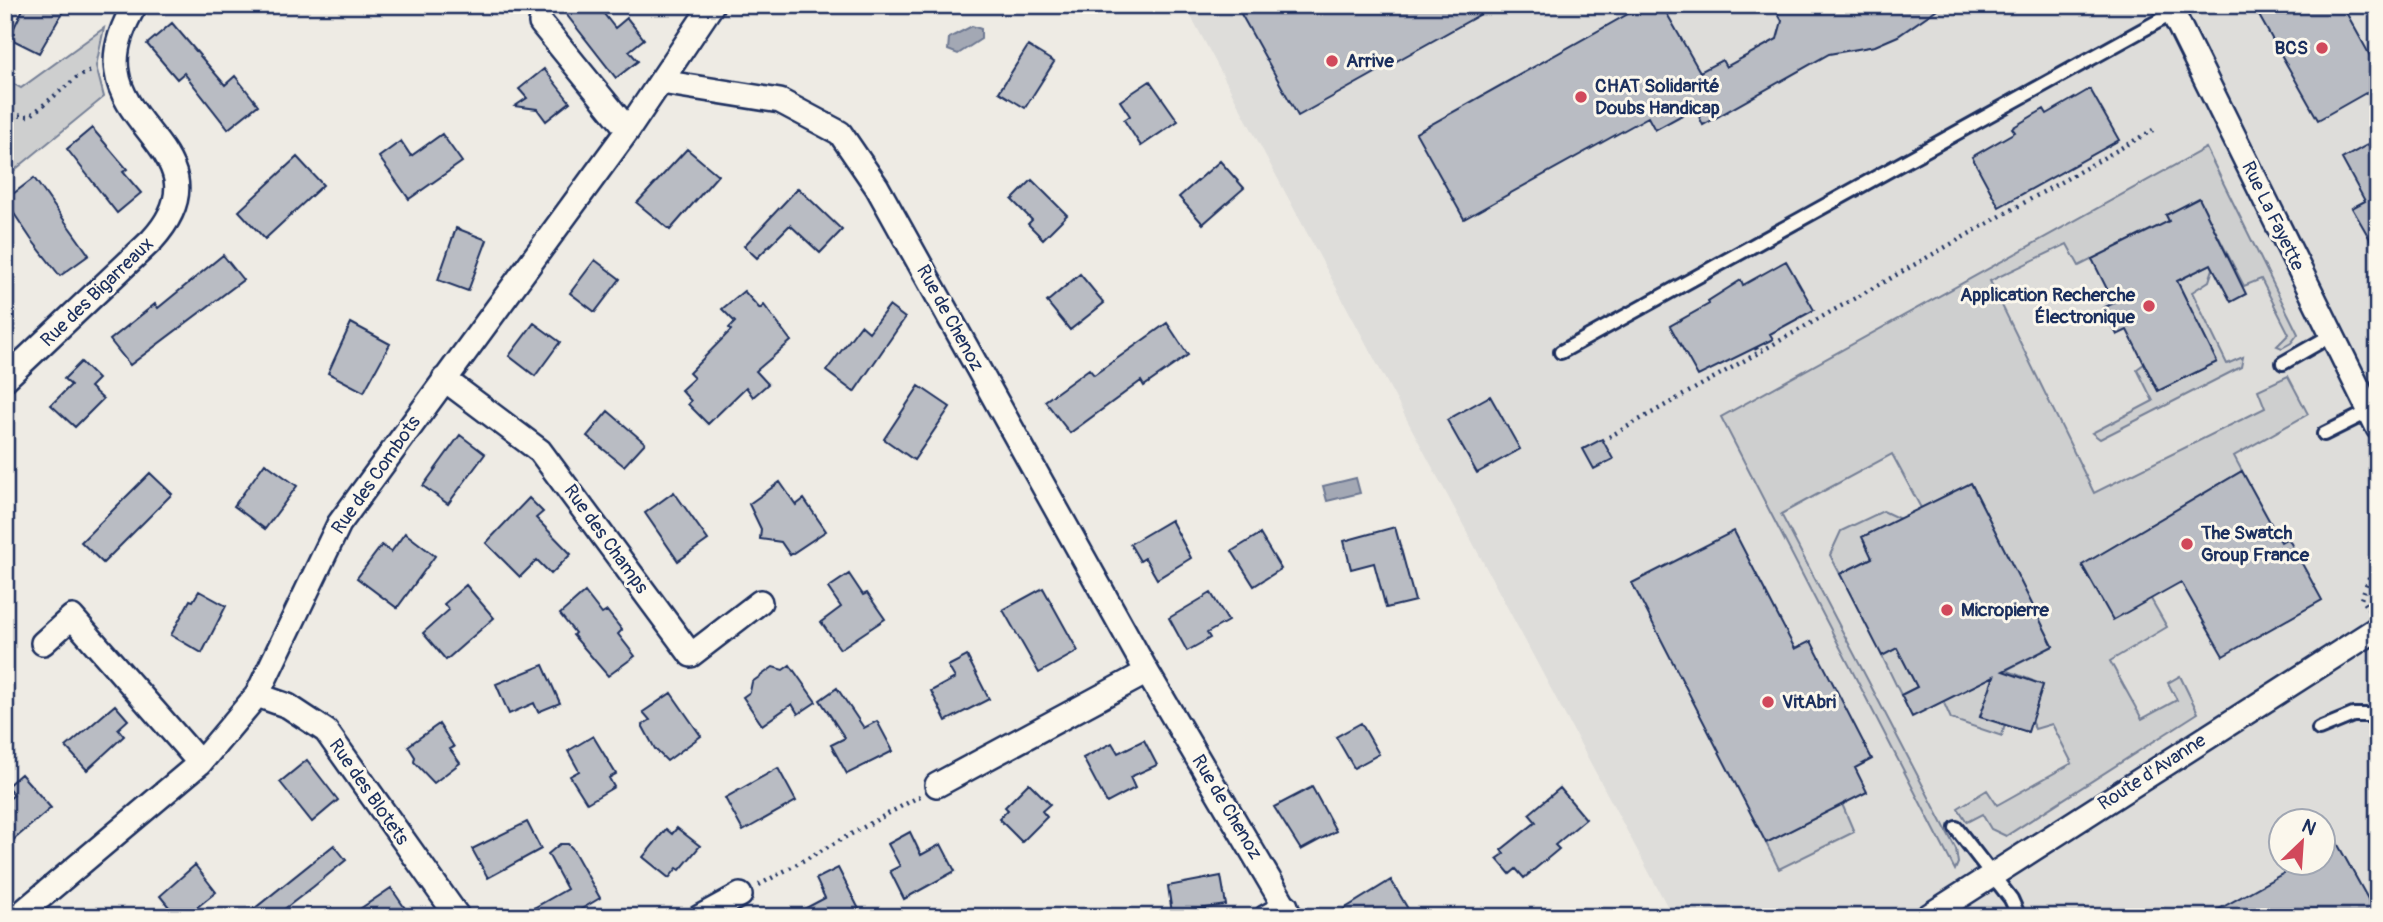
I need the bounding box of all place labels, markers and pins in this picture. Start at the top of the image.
place label: BCS [2274,36,2308,60]
marker: BCS [2314,40,2330,56]
place label: Arrive [1346,49,1394,73]
marker: Arrive [1324,53,1340,69]
place label: CHAT Solidarité Doubs Handicap [1595,74,1720,120]
marker: CHAT Solidarité Doubs Handicap [1573,89,1589,105]
place label: Application Recherche Électronique [1960,283,2136,329]
marker: Application Recherche Électronique [2141,298,2157,314]
place label: The Swatch Group France [2200,521,2310,567]
marker: The Swatch Group France [2179,536,2195,552]
place label: Micropierre [1961,598,2049,622]
marker: Micropierre [1939,602,1955,618]
place label: VitAbri [1782,690,1837,714]
marker: VitAbri [1760,694,1776,710]

